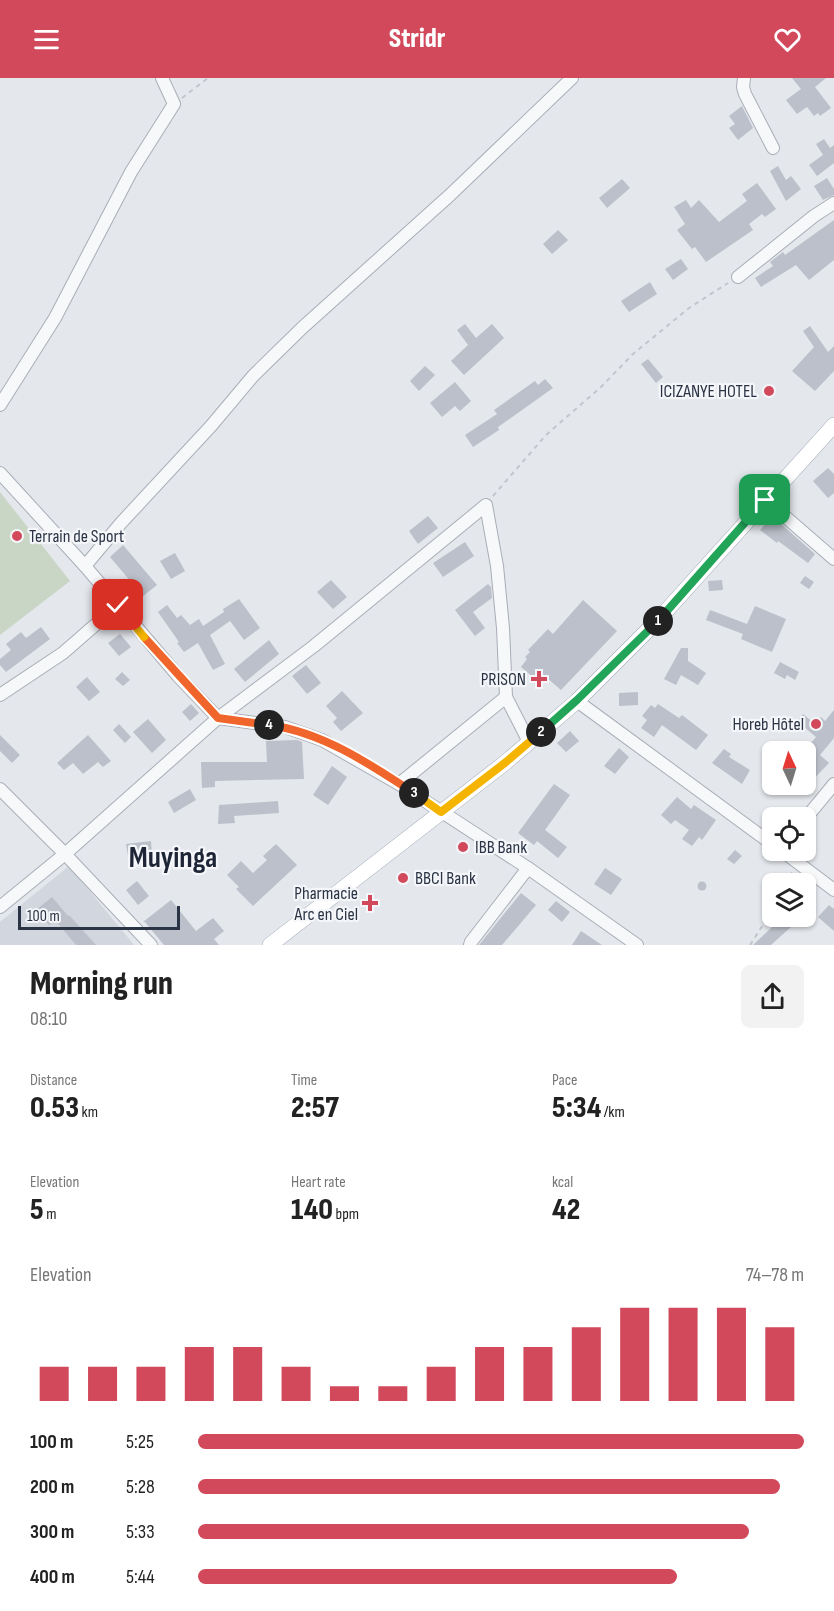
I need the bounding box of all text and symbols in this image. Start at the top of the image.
icon: menu [30,23,63,56]
text: Stridr [389,23,445,55]
icon: heart [771,23,804,56]
place label: ICIZANYE HOTEL [660,381,757,402]
marker: ICIZANYE HOTEL [762,384,776,398]
pin [739,474,790,525]
icon: arrive [748,483,781,516]
place label: Terrain de Sport [29,526,125,547]
marker: Terrain de Sport [10,529,24,543]
pin [92,579,143,630]
icon: check [101,588,134,621]
pin: 1 [643,606,673,636]
text: 1 [655,611,661,630]
place label: PRISON [481,669,526,690]
marker: PRISON [530,670,548,688]
pin: 4 [254,710,284,740]
place label: Horeb Hôtel [732,714,804,735]
text: 4 [265,715,273,734]
pin: 2 [526,717,556,747]
marker: Horeb Hôtel [809,717,823,731]
text: 2 [537,722,545,741]
north arrow [762,741,816,795]
map controls [762,741,816,927]
pin: 3 [399,778,429,808]
text: 3 [410,783,418,802]
button: locate [762,807,816,861]
place label: IBB Bank [475,837,527,858]
district label: Muyinga [129,840,217,876]
marker: IBB Bank [456,840,470,854]
place label: BBCI Bank [415,868,476,889]
marker: BBCI Bank [396,871,410,885]
button: layers [762,873,816,927]
place label: Pharmacie Arc en Ciel [294,883,358,925]
marker: Pharmacie Arc en Ciel [363,896,377,910]
scale bar [18,903,180,930]
text: 100 m [27,907,60,926]
text: Morning run [30,964,173,1004]
button: share [741,965,804,1028]
text: 08:10 [30,1007,67,1031]
text: Distance [30,1071,77,1090]
text: Time [291,1071,317,1090]
text: Pace [552,1071,577,1090]
text: 0.53 [30,1090,79,1126]
text: 2:57 [291,1090,339,1126]
text: 5:34 [552,1090,601,1126]
text: km [79,1103,98,1122]
text: /km [601,1103,625,1122]
text: Elevation [30,1173,79,1192]
text: Heart rate [291,1173,346,1192]
text: kcal [552,1173,573,1192]
text: 5 [30,1192,44,1228]
text: 140 [291,1192,333,1228]
text: 42 [552,1192,580,1228]
text: m [44,1205,56,1224]
text: bpm [333,1205,359,1224]
text: Elevation [30,1263,92,1287]
text: 74–78 m [746,1263,804,1287]
text: 100 m [30,1430,73,1454]
text: 5:25 [126,1430,154,1454]
text: 200 m [30,1475,74,1499]
text: 5:28 [126,1475,155,1499]
text: 300 m [30,1520,74,1544]
text: 5:33 [126,1520,155,1544]
text: 400 m [30,1565,75,1589]
text: 5:44 [126,1565,155,1589]

